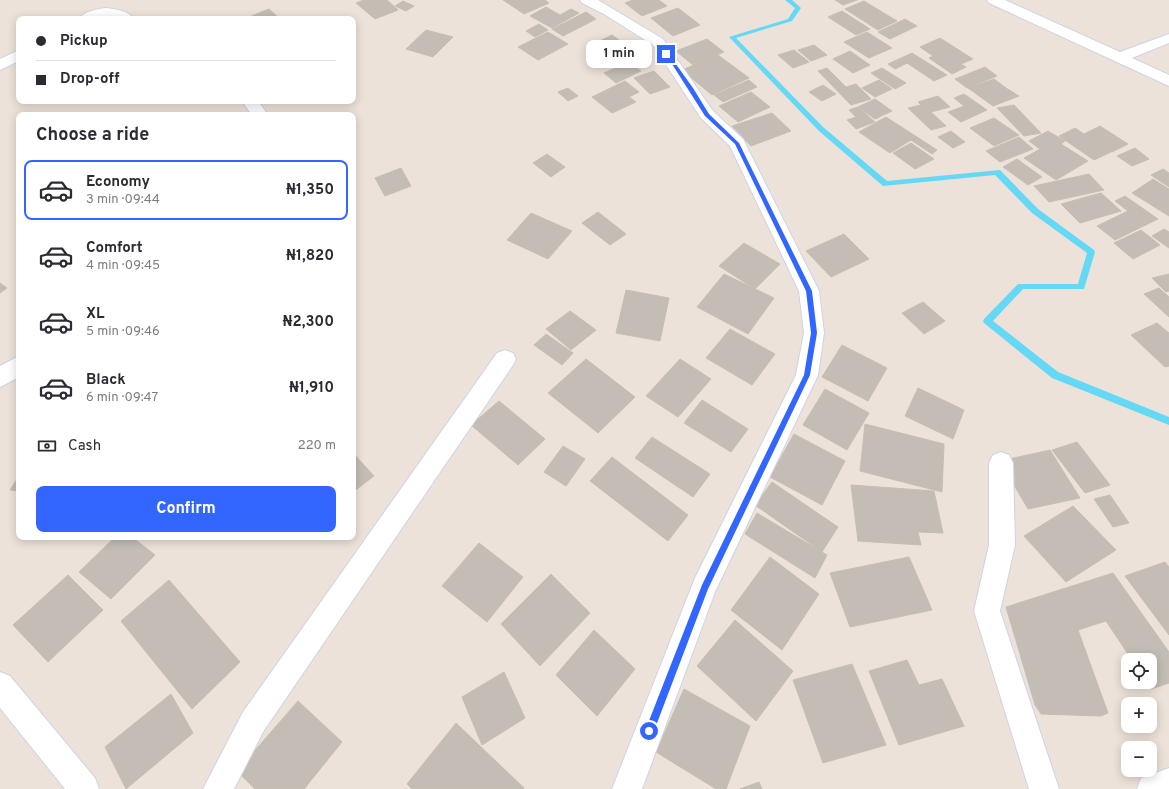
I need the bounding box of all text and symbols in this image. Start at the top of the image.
text: Pickup [60,32,108,51]
callout: 1 min [586,40,652,68]
route end [657,45,675,63]
text: 1 min [603,46,635,62]
text: Drop-off [60,70,120,89]
text: Choose a ride [36,124,149,147]
icon: car [38,172,74,208]
text: Economy [86,173,150,192]
text: ₦1,350 [286,181,334,200]
text: 3 min · 09:44 [86,192,160,208]
icon: car [38,238,74,274]
text: Comfort [86,239,143,258]
text: ₦1,820 [286,247,334,266]
text: 4 min · 09:45 [86,258,160,274]
icon: car [38,304,74,340]
text: XL [86,305,104,324]
text: ₦2,300 [283,313,334,332]
text: 5 min · 09:46 [86,324,160,340]
icon: car [38,370,74,406]
text: Black [86,371,126,390]
text: ₦1,910 [289,379,334,398]
text: 6 min · 09:47 [86,390,158,406]
icon: cash [36,435,58,457]
text: Cash [68,437,101,456]
text: 220 m [298,438,336,454]
button: Confirm [36,486,336,532]
map controls [1121,653,1157,777]
button: locate [1121,653,1157,689]
button: + [1121,697,1157,733]
route start [640,722,658,740]
button: − [1121,741,1157,777]

